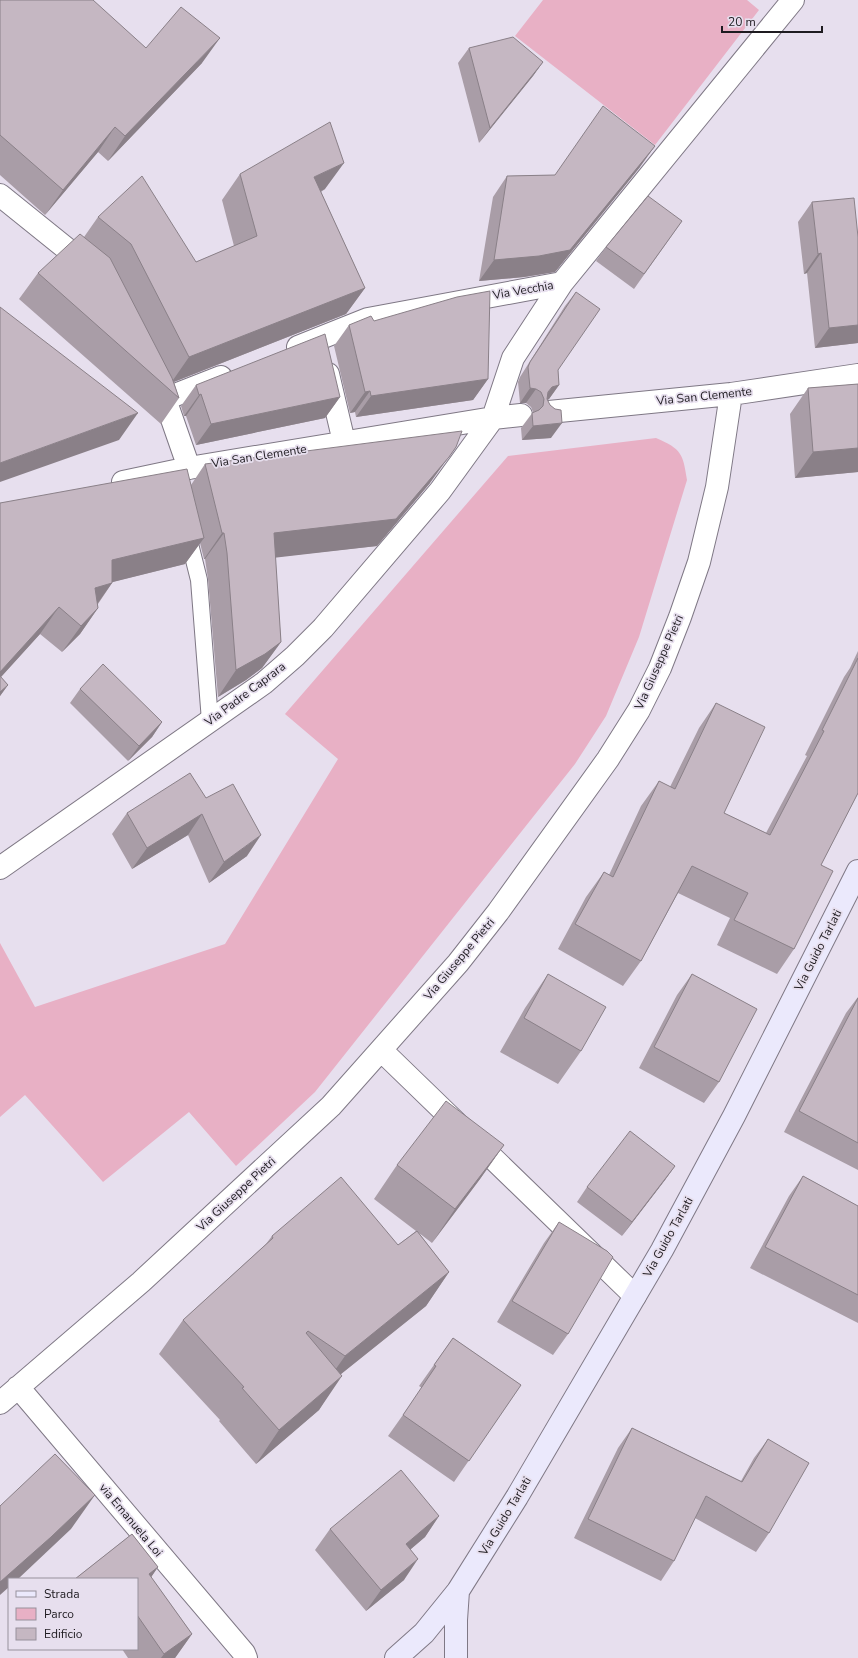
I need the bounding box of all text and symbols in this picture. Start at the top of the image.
scale bar [722,8,822,34]
text: 20 m [728,14,756,30]
street label: Via Vecchia [490,277,555,303]
street label: Via San Clemente [654,383,753,409]
street label: Via San Clemente [209,441,308,472]
street label: Via Giuseppe Pietri [630,612,687,713]
street label: Via Padre Caprara [201,658,289,730]
street label: Via Guido Tarlati [790,907,845,994]
street label: Via Giuseppe Pietri [419,915,498,1004]
street label: Via Giuseppe Pietri [192,1153,279,1235]
street label: Via Guido Tarlati [639,1194,697,1281]
street label: Via Guido Tarlati [475,1474,535,1559]
street label: via Emanuela Loi [96,1480,166,1560]
legend [8,1578,138,1650]
text: Strada [44,1586,80,1602]
text: Parco [44,1606,74,1622]
text: Edificio [44,1626,83,1642]

